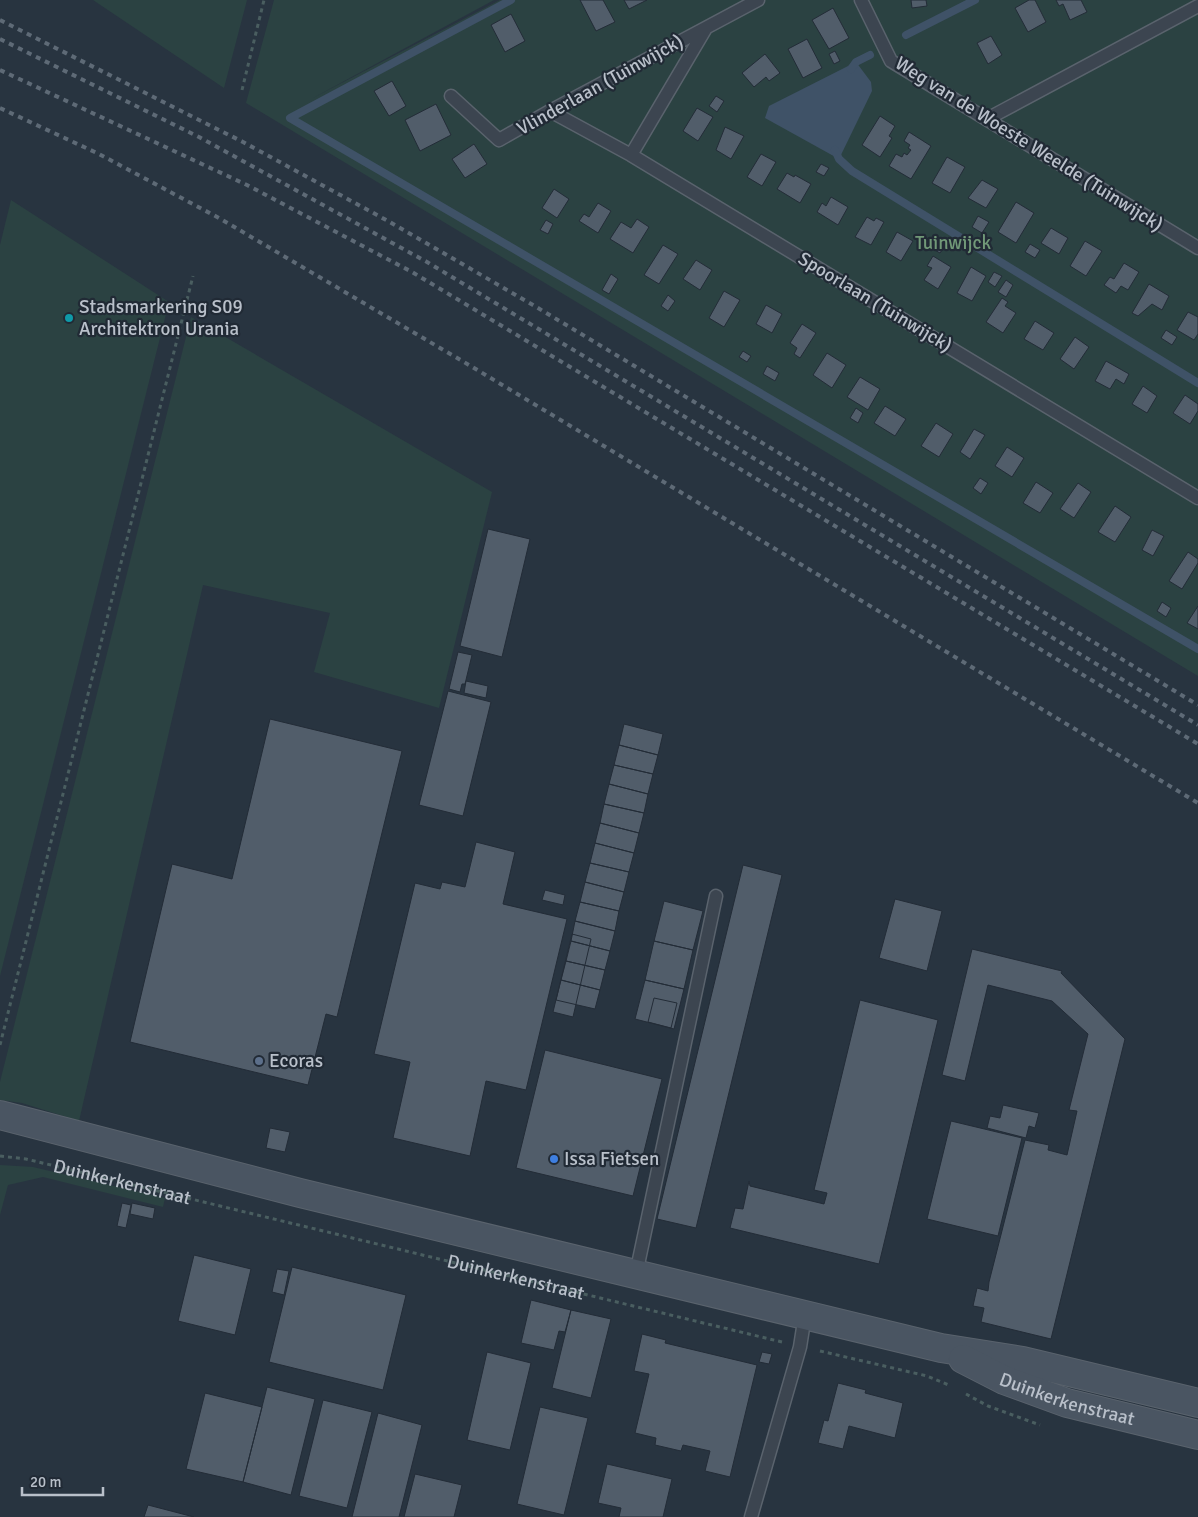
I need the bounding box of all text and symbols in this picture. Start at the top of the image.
street label: Vlinderlaan (Tuinwijck) [513,29,687,141]
street label: Weg van de Woeste Weelde (Tuinwijck) [891,51,1167,237]
park label: Tuinwijck [915,231,992,255]
street label: Spoorlaan (Tuinwijck) [794,246,956,358]
place label: Stadsmarkering S09 Architektron Urania [79,295,243,341]
marker: Stadsmarkering S09 Architektron Urania [63,312,75,324]
place label: Ecoras [269,1049,323,1073]
marker: Ecoras [253,1055,265,1067]
place label: Issa Fietsen [564,1147,659,1171]
marker: Issa Fietsen [548,1153,560,1165]
street label: Duinkerkenstraat [51,1154,193,1211]
street label: Duinkerkenstraat [445,1249,587,1306]
street label: Duinkerkenstraat [996,1367,1137,1431]
scale bar [22,1464,104,1496]
text: 20 m [30,1473,61,1491]

